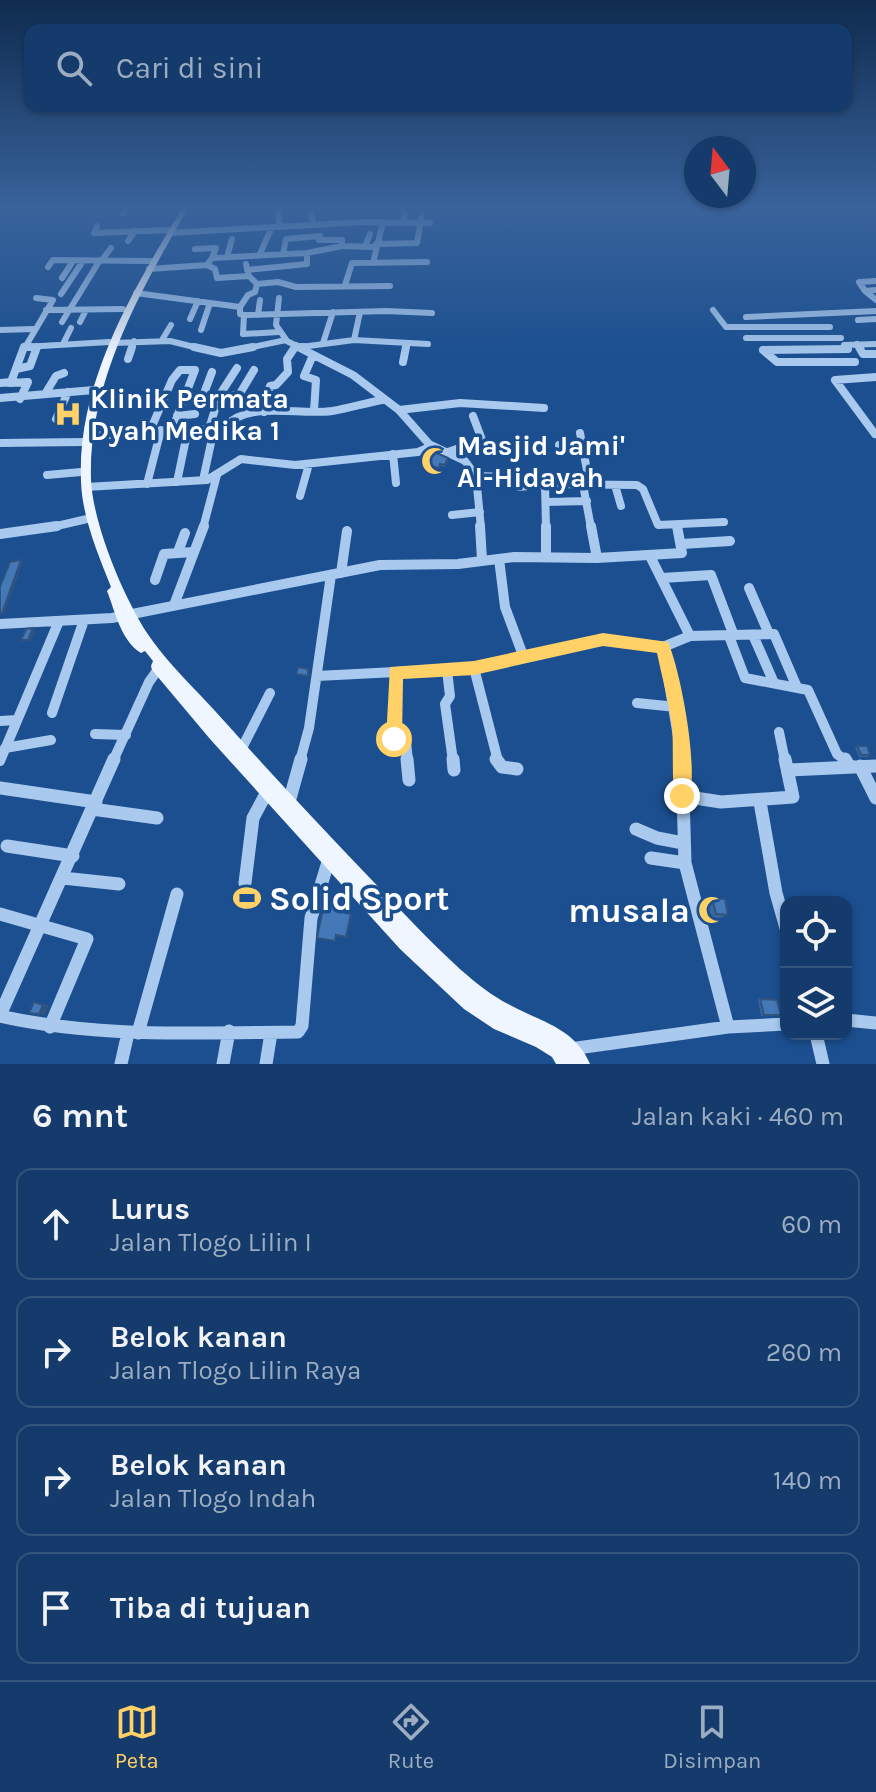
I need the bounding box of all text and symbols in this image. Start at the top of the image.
search box [24,24,852,112]
icon: search [52,46,96,90]
text: Cari di sini [116,50,263,86]
north arrow [684,136,756,208]
place label: Klinik Permata Dyah Medika 1 [90,382,289,447]
hospital icon: Klinik Permata Dyah Medika 1 [53,399,83,429]
place label: Masjid Jami' Al-Hidayah [457,429,625,494]
mosque icon: Masjid Jami' Al-Hidayah [420,446,450,476]
route start [376,721,412,757]
route end [664,778,700,814]
place label: Solid Sport [269,879,449,919]
sports icon: Solid Sport [232,883,262,913]
place label: musala [568,891,690,931]
mosque icon: musala [697,895,727,925]
map controls [780,896,852,1040]
button: locate [780,896,852,968]
button: layers [780,968,852,1040]
text: 6 mnt [32,1096,128,1136]
text: Jalan kaki · 460 m [632,1101,844,1132]
text: Lurus [110,1191,190,1227]
icon: ahead [34,1202,78,1246]
text: 60 m [781,1209,842,1240]
text: Jalan Tlogo Lilin I [110,1227,312,1258]
text: Belok kanan [110,1319,287,1355]
icon: right [34,1330,78,1374]
text: 260 m [766,1337,842,1368]
text: Jalan Tlogo Lilin Raya [110,1355,361,1386]
text: Belok kanan [110,1447,287,1483]
icon: right [34,1458,78,1502]
text: 140 m [773,1465,842,1496]
text: Jalan Tlogo Indah [110,1483,316,1514]
icon: arrive [34,1586,78,1630]
text: Tiba di tujuan [110,1590,311,1626]
tab: Peta [115,1700,159,1774]
tab: Rute [388,1700,434,1774]
tab: Disimpan [663,1700,761,1774]

